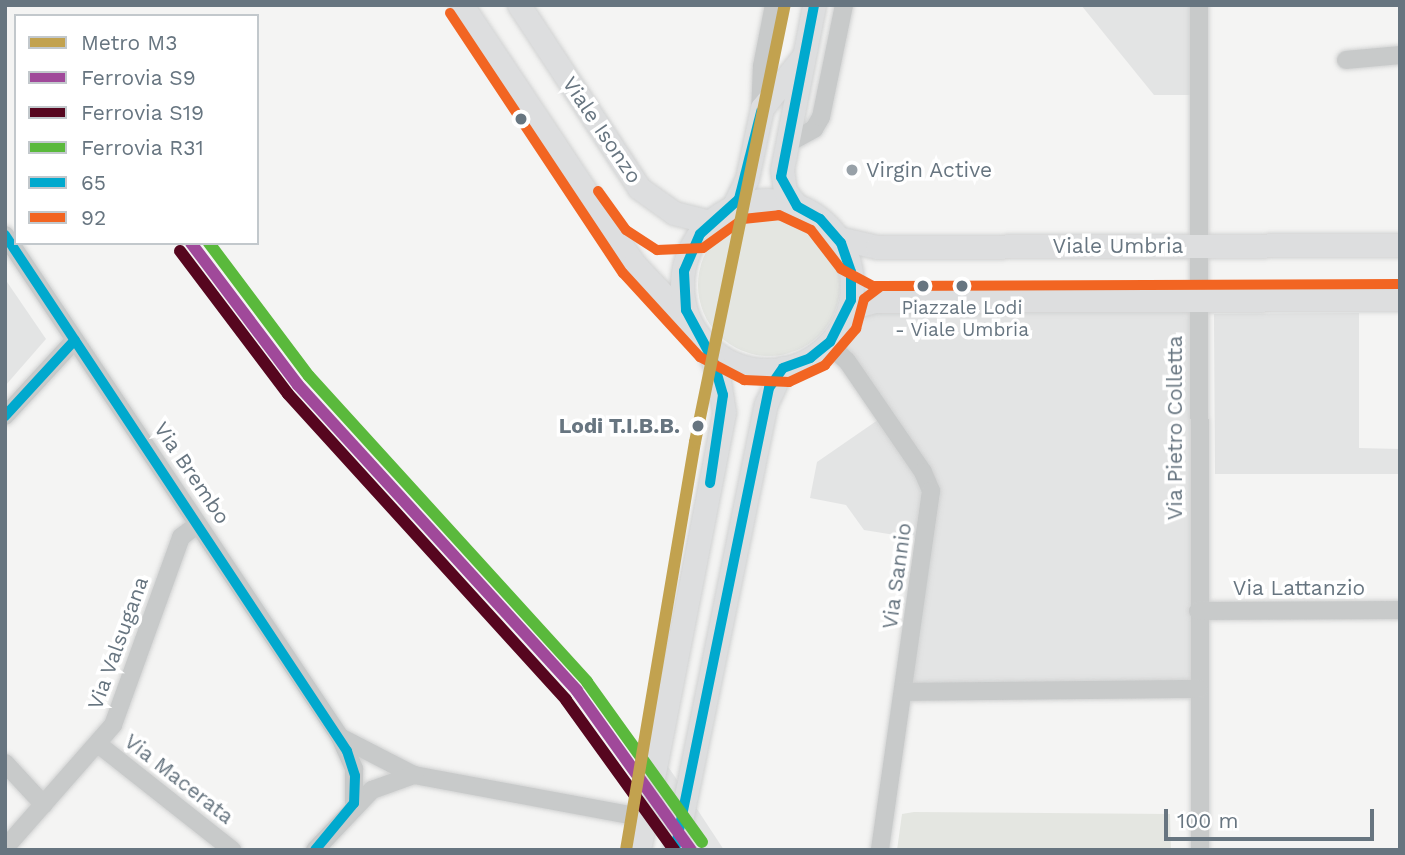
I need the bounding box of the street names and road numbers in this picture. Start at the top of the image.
street label: Viale Isonzo [557,72,647,188]
street label: Viale Umbria [1053,233,1183,259]
street label: Via Pietro Colletta [1162,335,1188,521]
street label: Via Brembo [149,417,235,529]
street label: Via Sannio [877,521,917,631]
street label: Via Valsugana [82,573,154,713]
street label: Via Lattanzio [1233,575,1365,601]
street label: Via Macerata [119,728,239,830]

